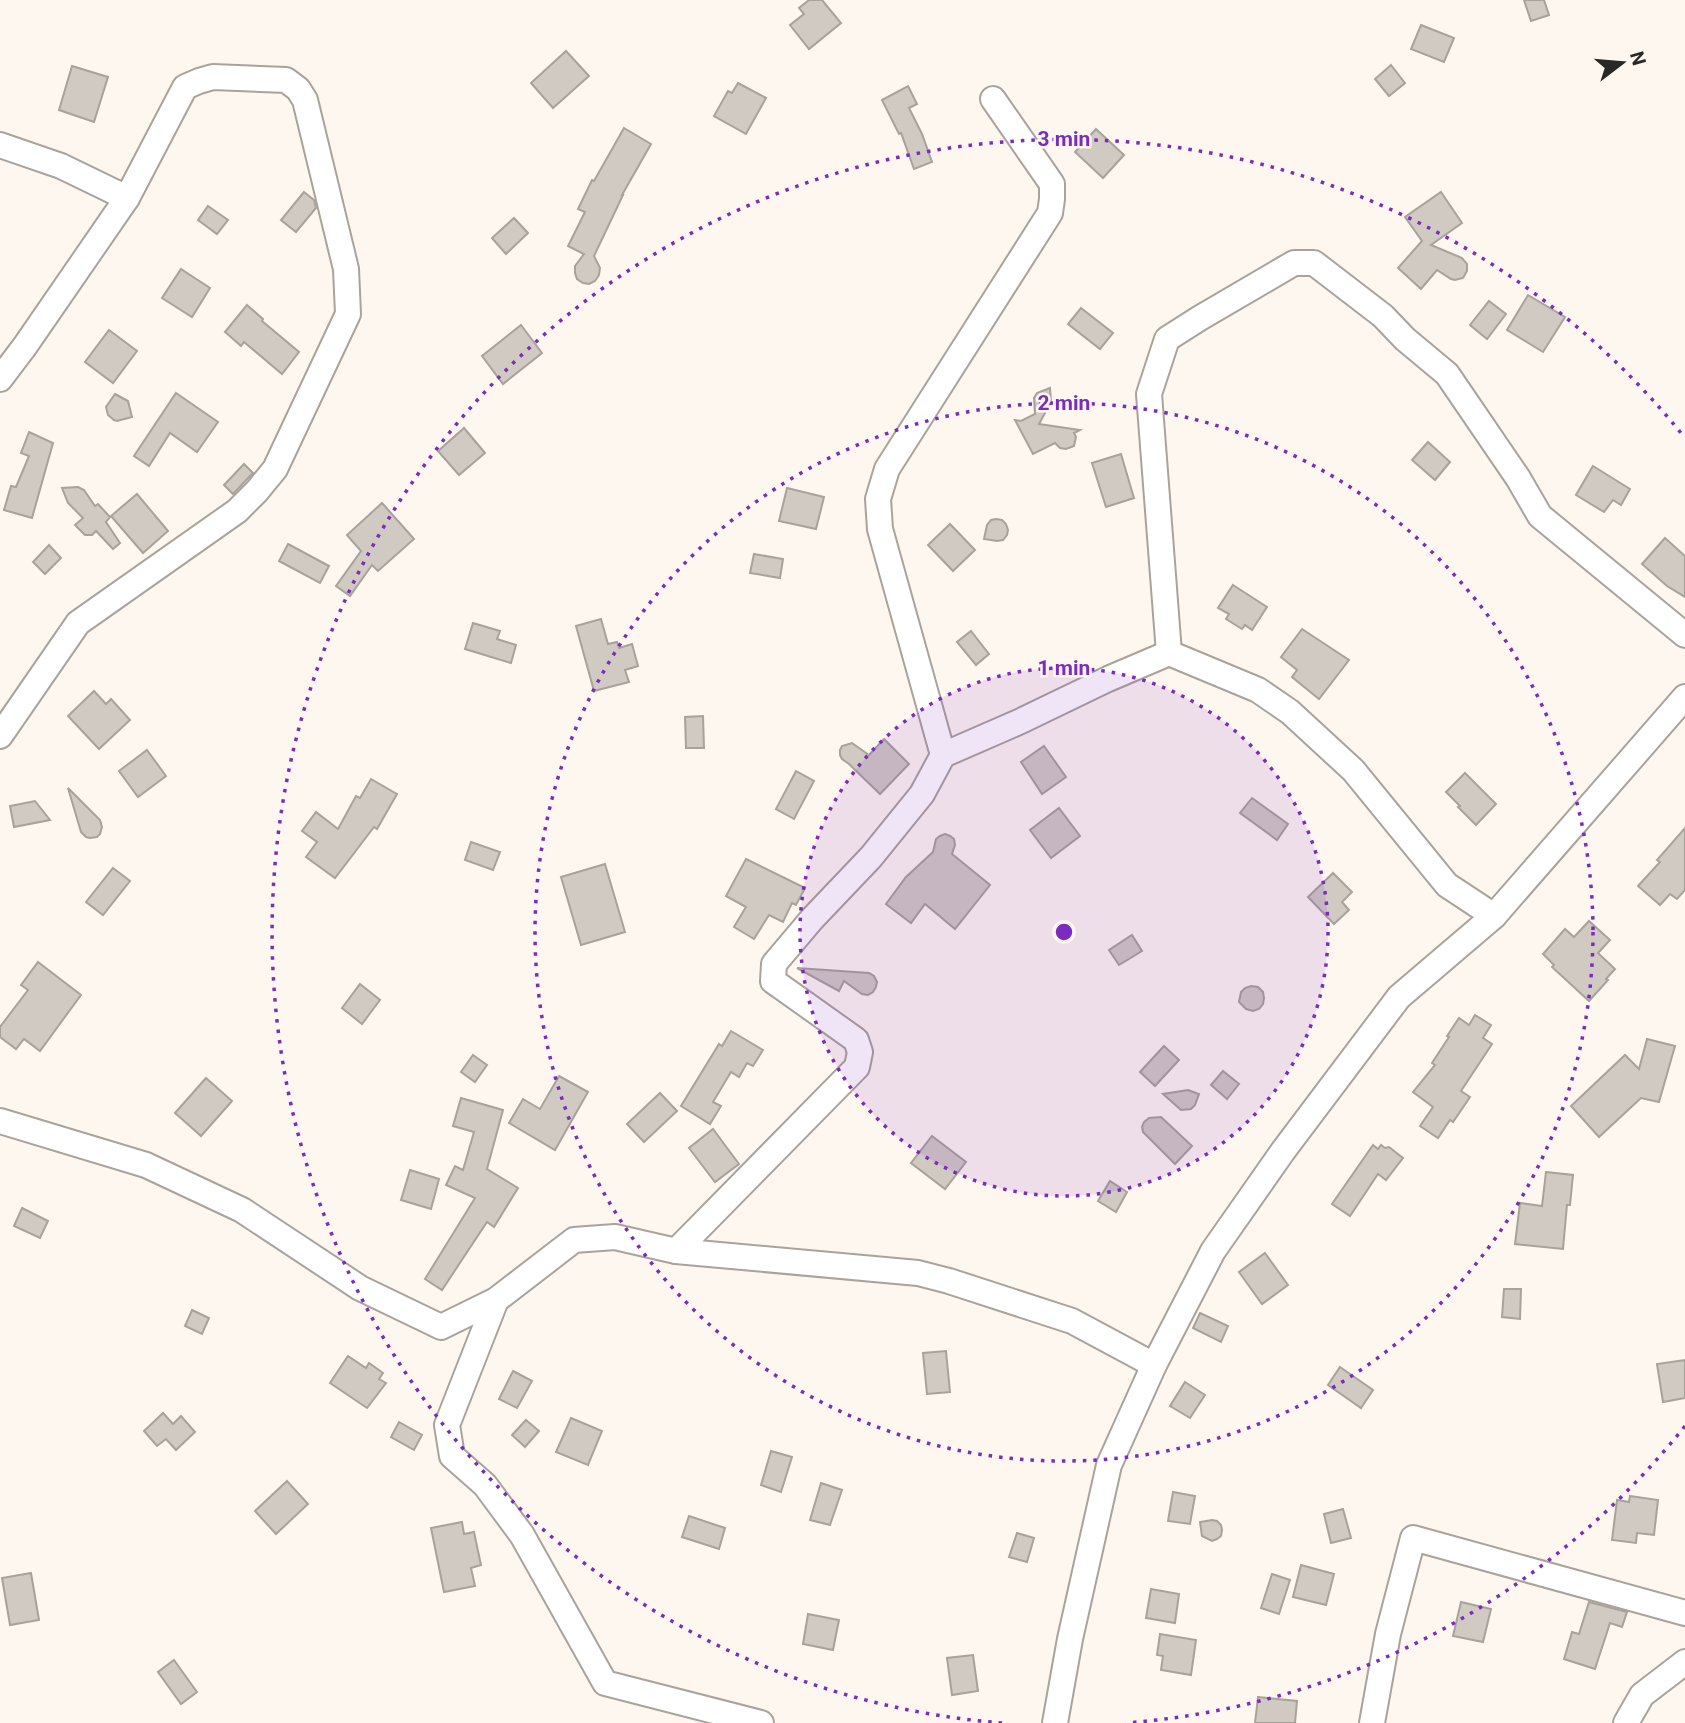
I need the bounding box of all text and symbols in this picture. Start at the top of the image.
north arrow [1587,28,1657,98]
text: N [1625,49,1651,68]
text: 3 min [1038,127,1090,151]
text: 2 min [1038,391,1090,415]
text: 1 min [1038,656,1090,680]
centre of rings [1052,920,1076,944]

